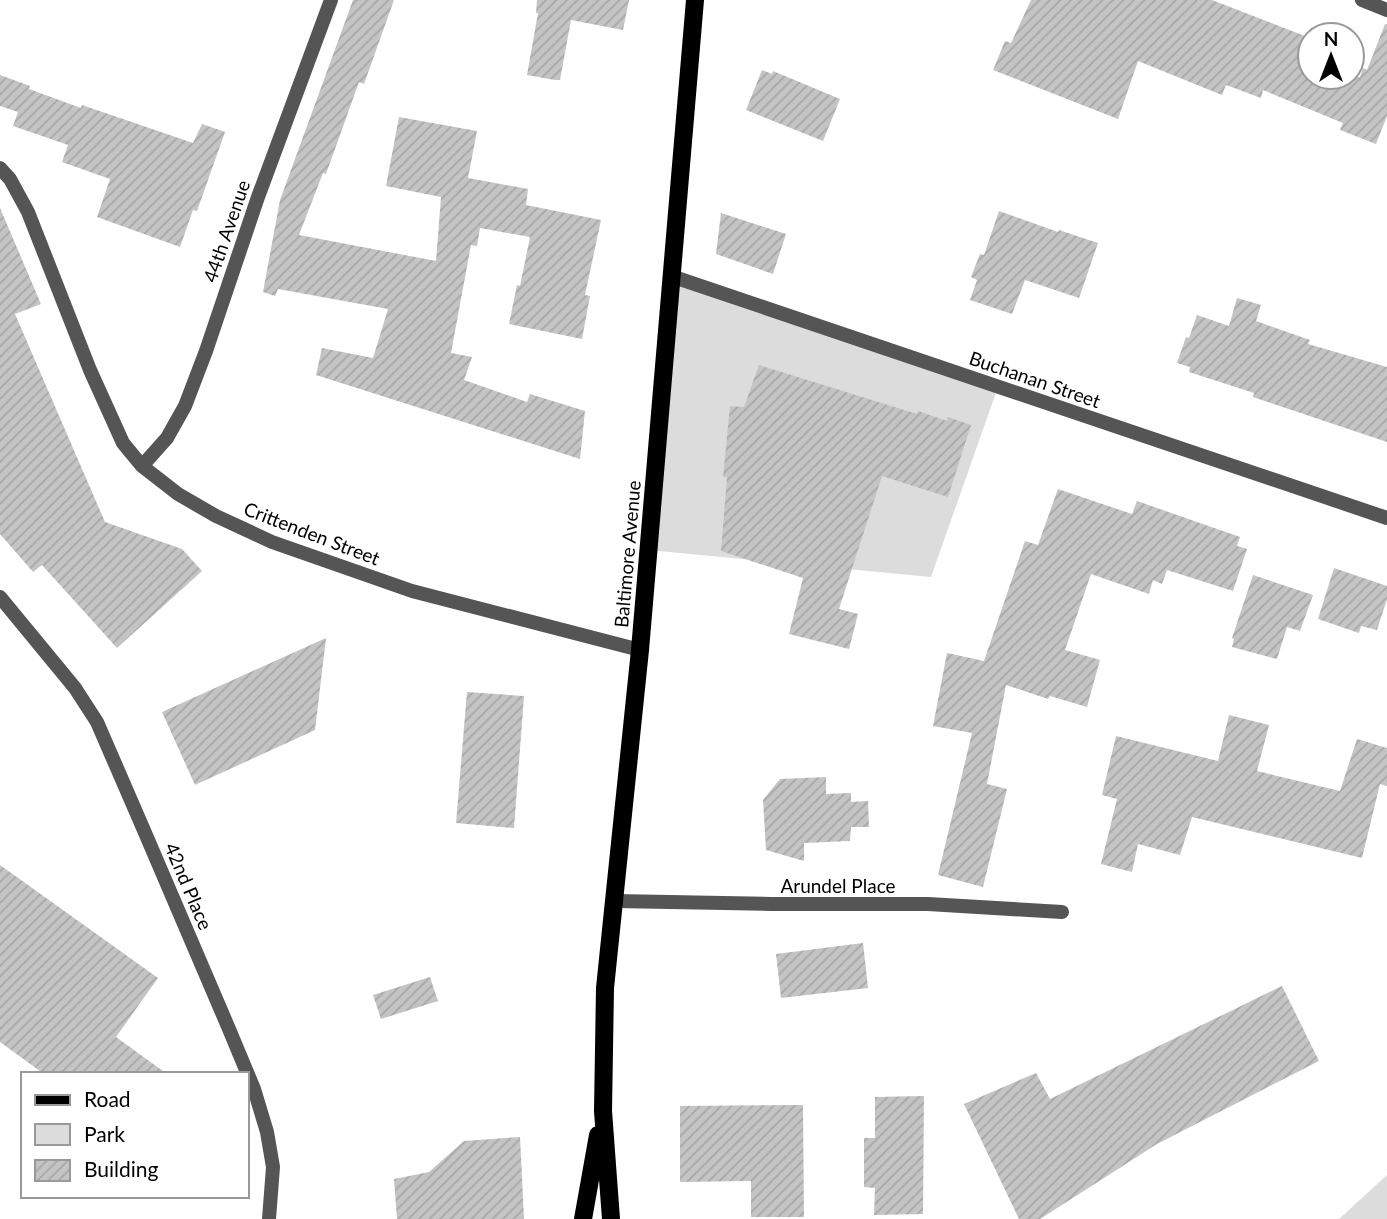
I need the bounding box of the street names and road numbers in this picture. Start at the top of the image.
street label: 44th Avenue [198,177,254,285]
street label: Buchanan Street [966,346,1104,412]
street label: Baltimore Avenue [609,479,645,629]
street label: Crittenden Street [241,496,383,570]
street label: 42nd Place [160,839,218,933]
street label: Arundel Place [780,874,896,897]

